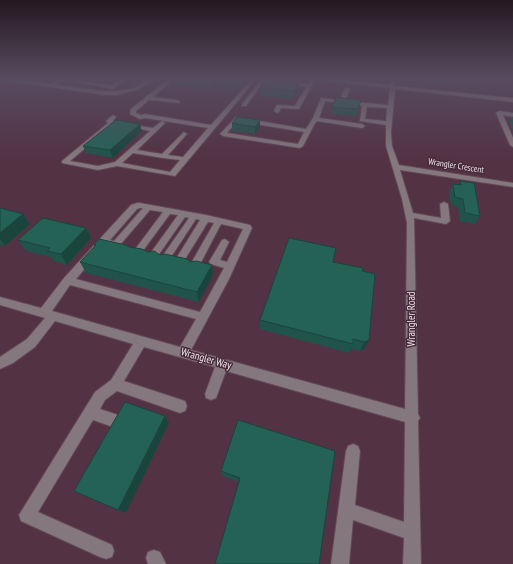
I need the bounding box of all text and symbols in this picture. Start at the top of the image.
street label: Wrangler Crescent [427,156,485,176]
street label: Wrangler Road [405,291,419,347]
street label: Wrangler Way [179,345,233,373]

